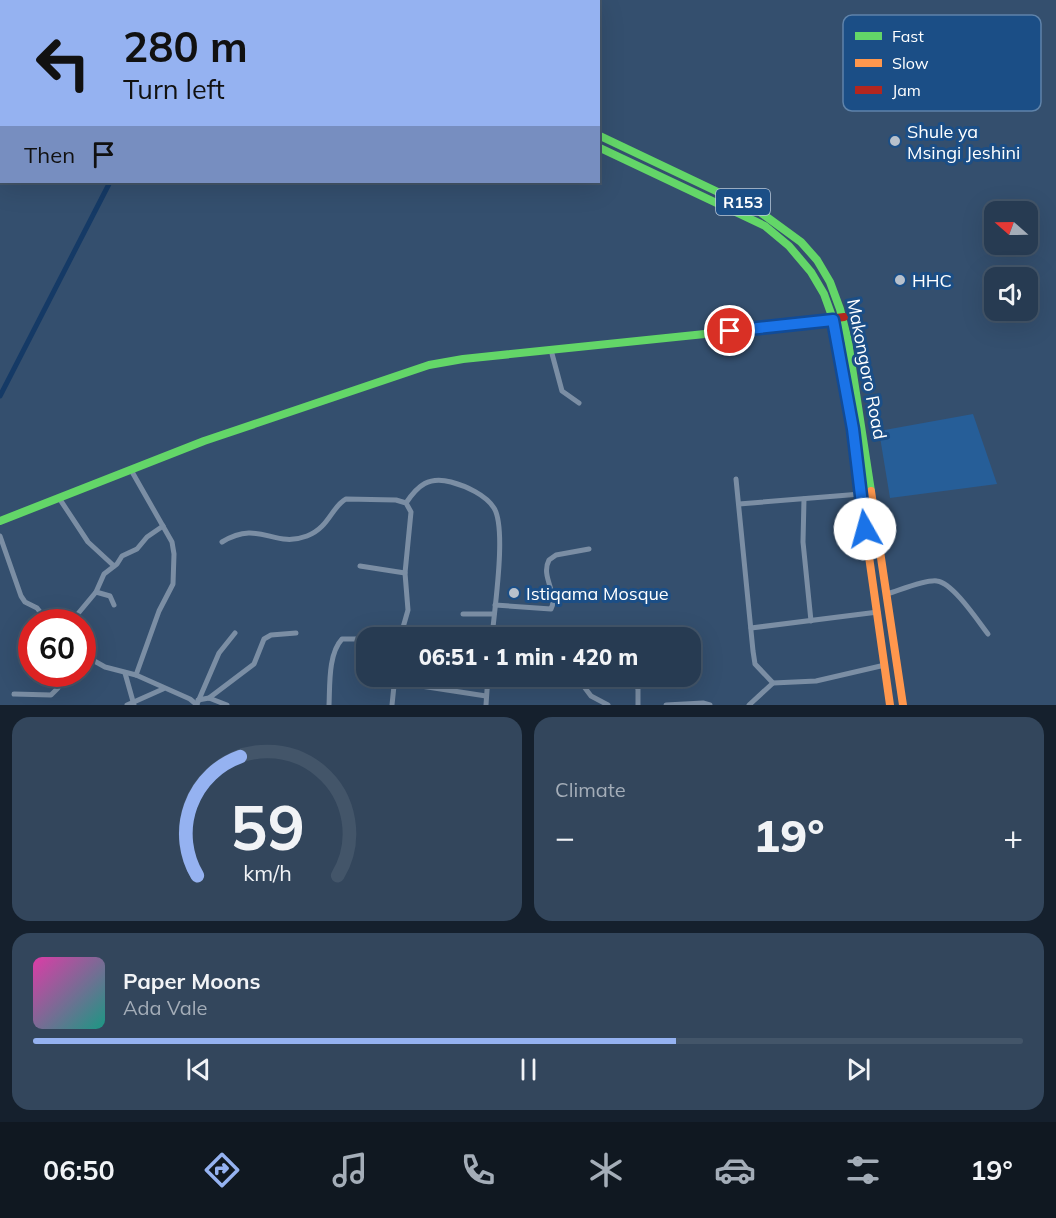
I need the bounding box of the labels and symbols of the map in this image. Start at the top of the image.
legend [843,15,1041,111]
text: Fast [892,26,924,46]
text: Slow [892,53,929,73]
text: Jam [892,80,921,100]
place label: Shule ya Msingi Jeshini [907,120,1020,164]
marker: Shule ya Msingi Jeshini [888,134,902,148]
road number: R153 [716,189,770,215]
north arrow [984,201,1038,255]
place label: HHC [912,269,952,292]
marker: HHC [893,273,907,287]
street label: Makongoro Road [842,297,892,441]
pin [704,305,755,356]
position arrow [833,497,897,561]
place label: Istiqama Mosque [526,582,669,605]
marker: Istiqama Mosque [507,586,521,600]
speed limit sign: 60 [18,609,96,687]

